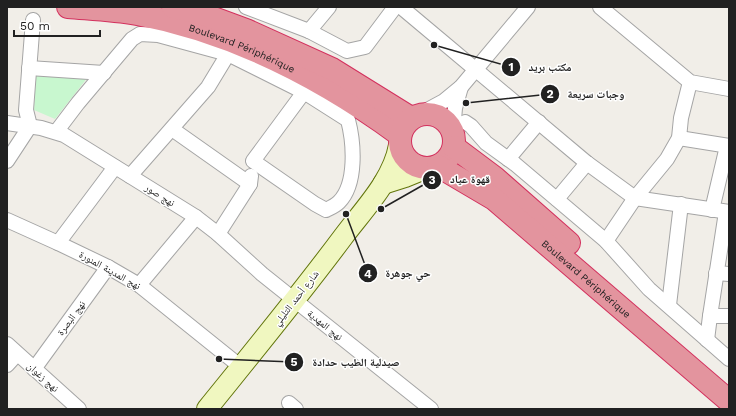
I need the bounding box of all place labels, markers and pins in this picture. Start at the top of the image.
callout: مكتب بريد [501,55,580,78]
callout: وجبات سريعة [540,83,633,106]
callout: قهوة عياد [422,168,498,191]
callout: حي جوهرة [358,262,439,285]
callout: صيدلية الطيب حدادة [284,351,407,374]

